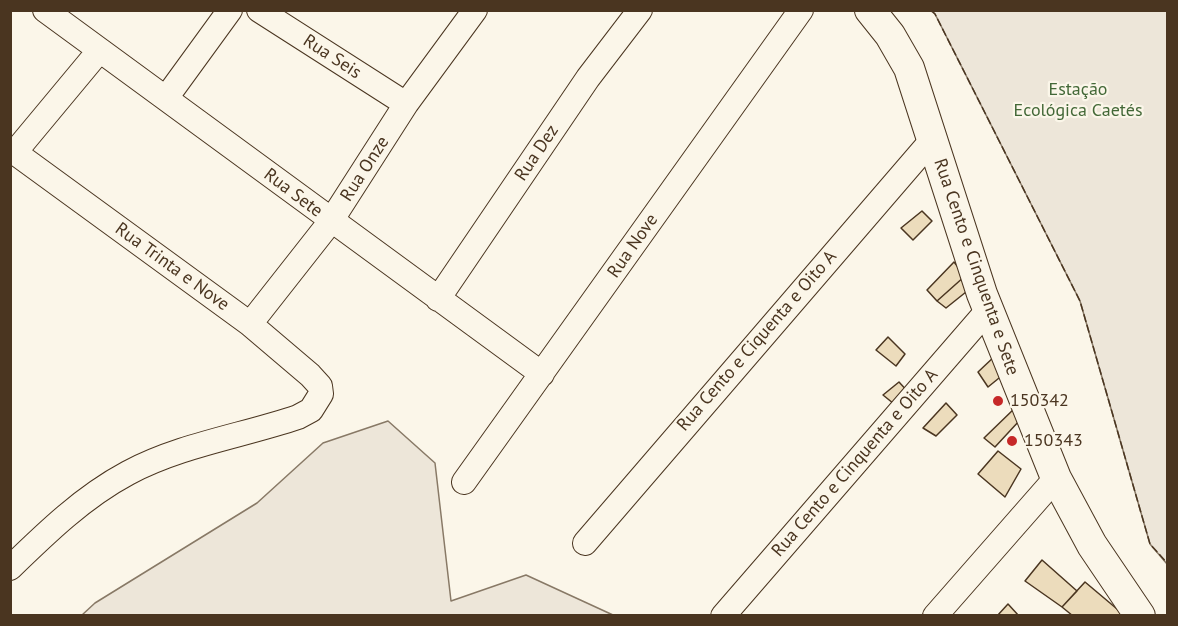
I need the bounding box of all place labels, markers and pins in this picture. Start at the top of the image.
place label: 150342 [1010,390,1069,412]
marker: 150342 [991,394,1005,408]
place label: 150343 [1024,430,1083,452]
marker: 150343 [1005,434,1019,448]

